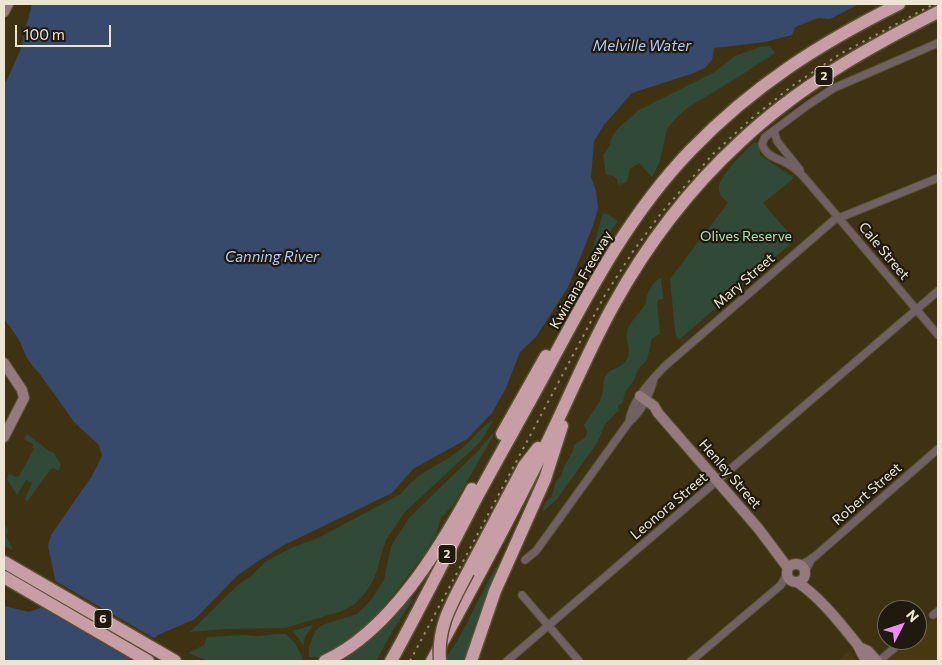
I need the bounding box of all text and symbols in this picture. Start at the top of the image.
scale bar [18,15,114,47]
text: 100 m [23,25,65,43]
water label: Melville Water [593,37,691,55]
road number: 2 [815,66,833,85]
street label: Cale Street [855,219,913,283]
street label: Kwinana Freeway [546,228,616,332]
park label: Olives Reserve [700,228,792,244]
water label: Canning River [225,248,319,266]
street label: Mary Street [710,250,778,312]
street label: Henley Street [695,436,765,512]
street label: Robert Street [829,459,905,529]
street label: Leonora Street [627,469,711,543]
road number: 2 [438,544,456,564]
north arrow [877,600,927,650]
text: N [903,606,923,625]
road number: 6 [94,610,112,628]

